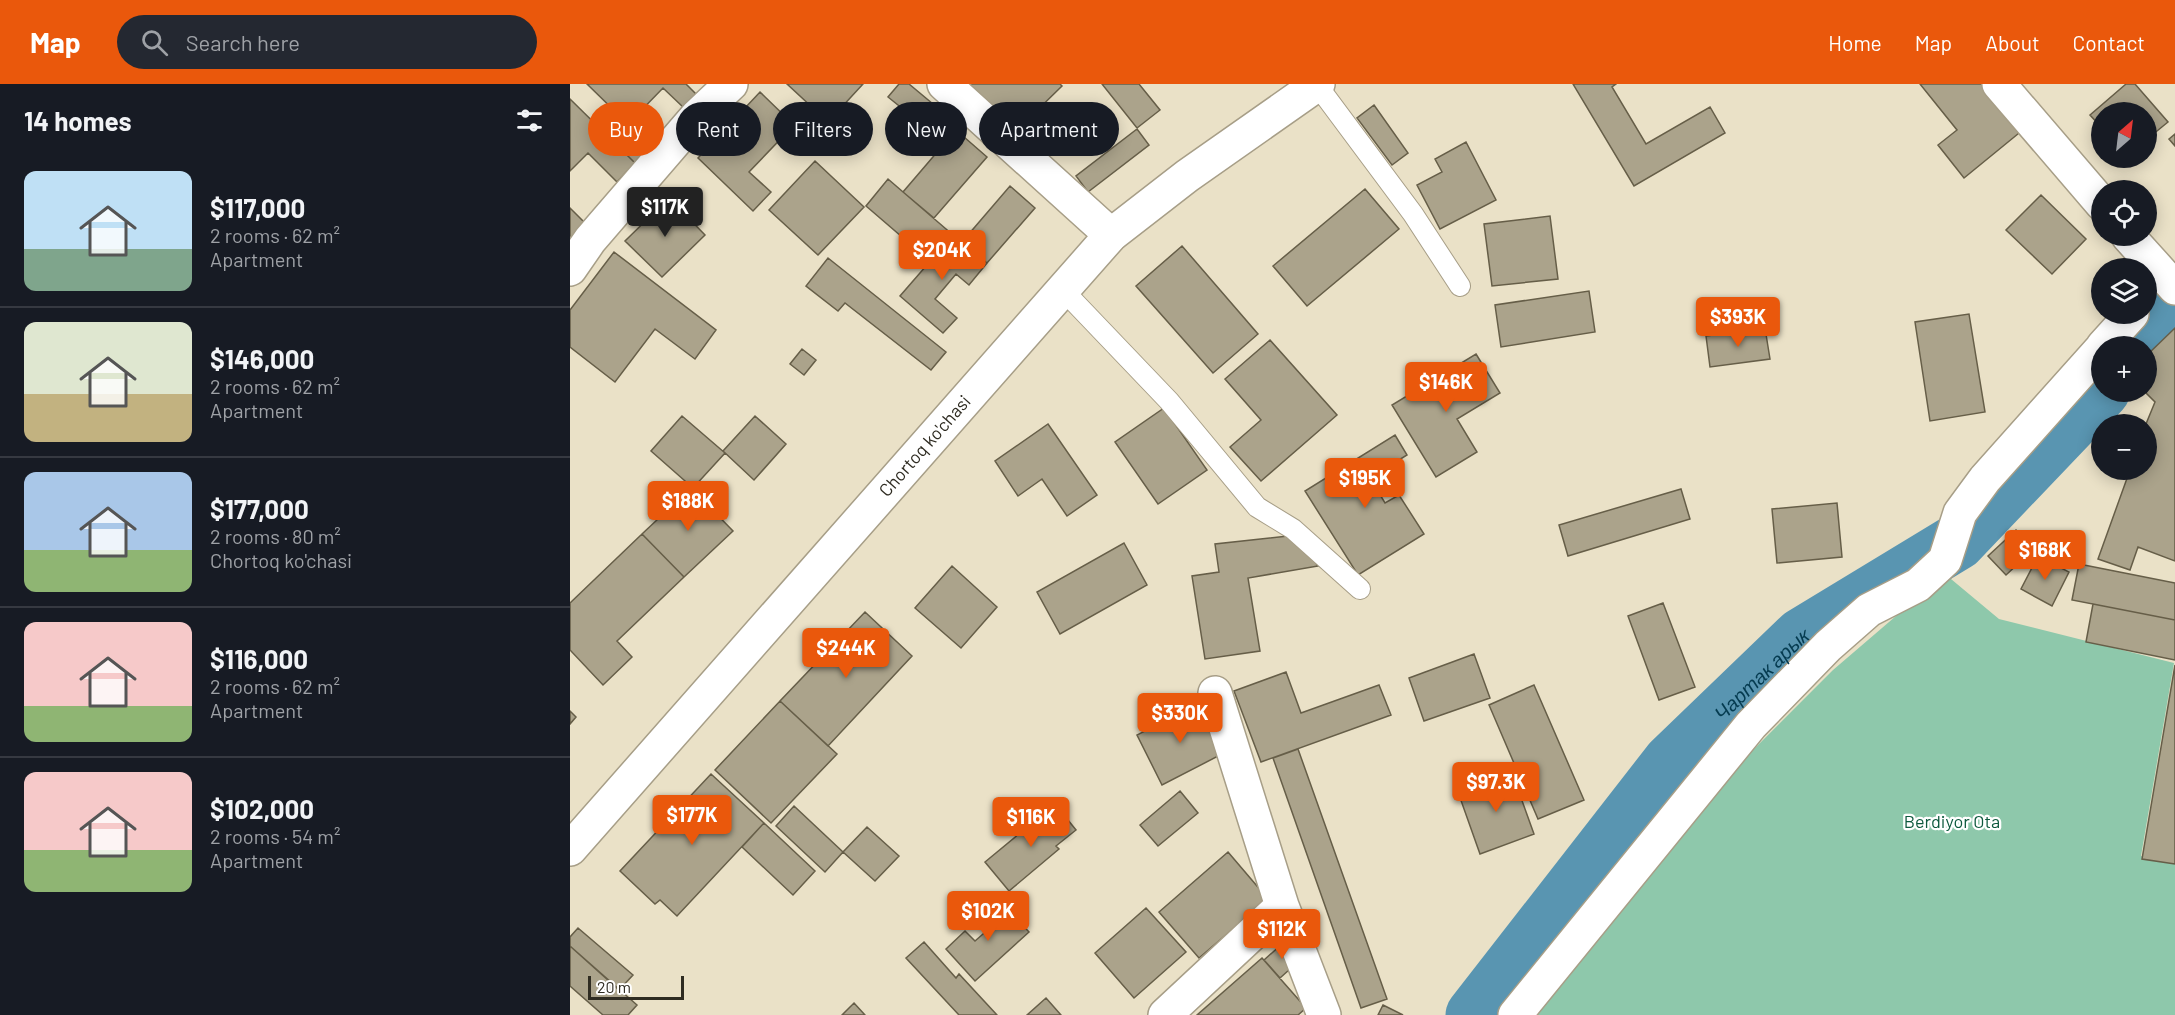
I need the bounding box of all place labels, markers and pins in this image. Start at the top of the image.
pin: $117K [623,187,707,238]
pin: $204K [900,230,984,281]
pin: $393K [1696,297,1780,348]
pin: $146K [1404,362,1488,413]
pin: $195K [1323,458,1407,509]
pin: $188K [646,481,730,532]
pin: $168K [2003,530,2087,581]
pin: $244K [804,628,888,679]
pin: $330K [1138,693,1222,744]
pin: $97.3K [1447,762,1545,813]
pin: $177K [650,795,734,846]
pin: $116K [989,797,1073,848]
pin: $102K [946,891,1030,942]
pin: $112K [1240,909,1324,960]

